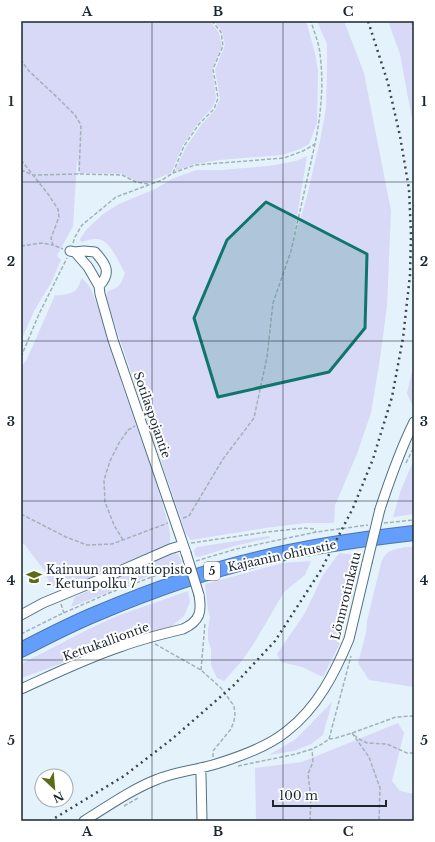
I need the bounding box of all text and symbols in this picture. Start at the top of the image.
text: A [81,3,93,20]
text: B [213,3,223,20]
text: C [343,3,354,20]
text: 1 [8,93,14,110]
text: 1 [421,93,427,110]
text: 2 [7,253,15,270]
text: 2 [420,253,428,270]
street label: Sotilaspojantie [131,370,174,460]
text: 3 [7,413,15,430]
text: 3 [420,413,428,430]
street label: Kajaanin ohitustie [226,537,338,574]
street label: Lönnrotinkatu [327,550,364,641]
place label: Kainuun ammattiopisto - Ketunpolku 7 [46,562,192,591]
road number: 5 [204,562,220,580]
school or university icon: Kainuun ammattiopisto - Ketunpolku 7 [25,568,43,586]
text: 4 [7,572,16,589]
text: 4 [420,572,429,589]
street label: Kettukalliontie [61,619,151,664]
text: 5 [7,732,15,749]
text: 5 [420,732,428,749]
north arrow [34,768,74,808]
scale bar [273,782,386,808]
text: N [50,788,66,806]
text: 100 m [279,788,318,803]
text: A [81,823,93,840]
text: B [213,823,223,840]
text: C [343,823,354,840]

